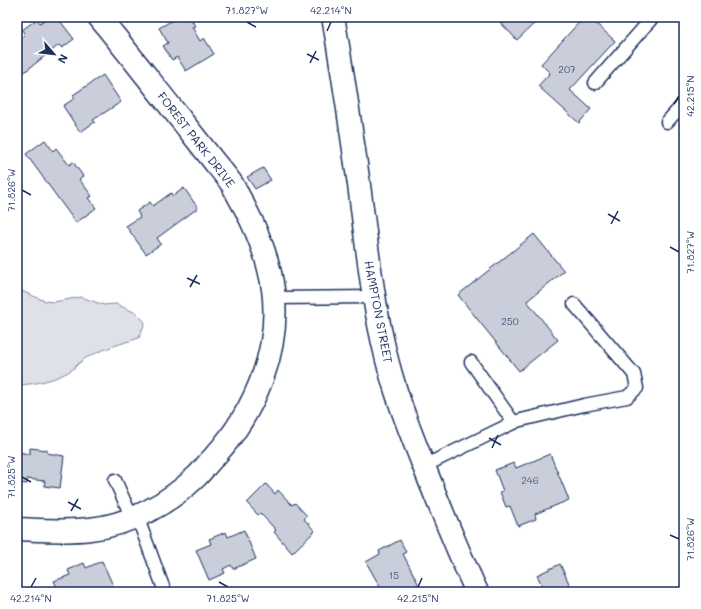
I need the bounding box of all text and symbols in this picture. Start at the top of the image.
text: 71.827°W [226,3,269,17]
text: 42.214°N [310,3,352,17]
north arrow [34,34,74,74]
text: N [55,52,72,66]
house number: 207 [558,62,576,76]
text: 42.215°N [683,75,697,117]
street label: FOREST PARK DRIVE [154,88,239,191]
text: 71.826°W [4,168,18,212]
text: 71.827°W [683,230,697,273]
street label: HAMPTON STREET [361,259,397,365]
house number: 250 [501,314,519,328]
text: 71.825°W [4,455,18,499]
house number: 246 [521,473,539,487]
text: 71.826°W [683,517,697,561]
house number: 15 [389,568,399,582]
text: 42.214°N [10,591,52,605]
text: 71.825°W [206,591,250,605]
text: 42.215°N [397,591,439,605]

